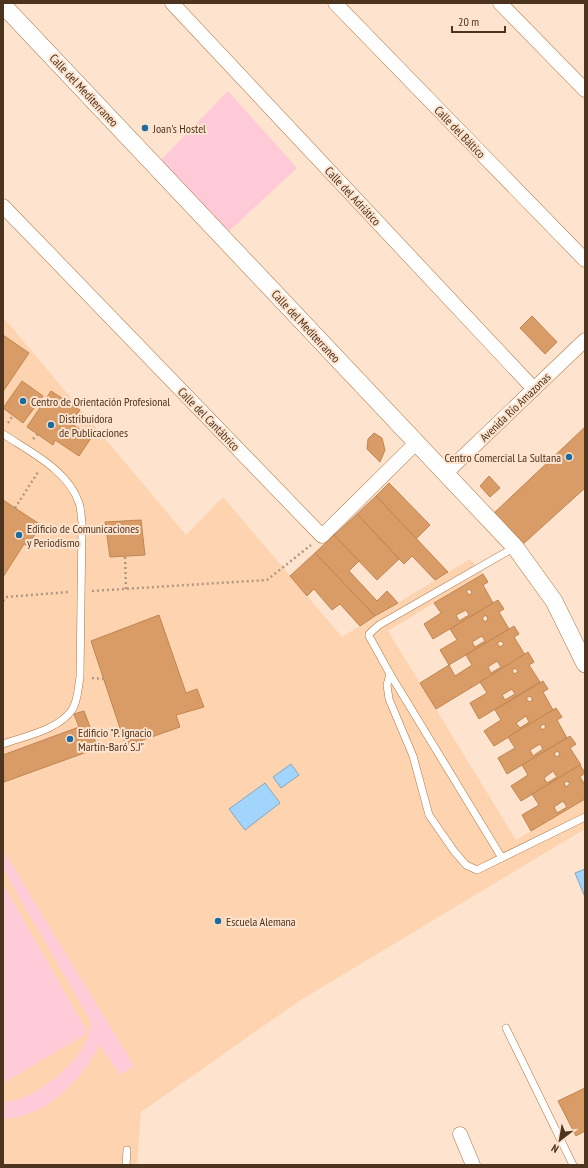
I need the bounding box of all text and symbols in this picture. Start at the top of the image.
scale bar [452,8,505,34]
text: 20 m [458,14,479,29]
street label: Calle del Mediterraneo [46,51,122,129]
street label: Calle del Báltico [431,103,489,161]
place label: Joan's Hostel [152,121,206,136]
marker: Joan's Hostel [140,123,150,133]
street label: Calle del Adriático [322,163,384,229]
street label: Calle del Mediterraneo [268,287,344,365]
street label: Avenida Río Amazonas [476,369,554,445]
street label: Calle del Cantábrico [175,384,243,454]
place label: Centro de Orientación Profesional [31,394,170,409]
marker: Centro de Orientación Profesional [18,396,28,406]
place label: Distribuidora de Publicaciones [59,411,128,440]
marker: Distribuidora de Publicaciones [46,420,56,430]
place label: Centro Comercial La Sultana [444,450,561,465]
marker: Centro Comercial La Sultana [564,452,574,462]
place label: Edificio de Comunicaciones y Periodismo [27,521,139,550]
marker: Edificio de Comunicaciones y Periodismo [14,530,24,540]
place label: Edificio "P. Ignacio Martín-Baró S.J" [78,725,152,754]
marker: Edificio "P. Ignacio Martín-Baró S.J" [65,734,75,744]
place label: Escuela Alemana [226,914,296,929]
marker: Escuela Alemana [213,916,223,926]
north arrow [540,1120,580,1160]
text: N [549,1141,561,1156]

